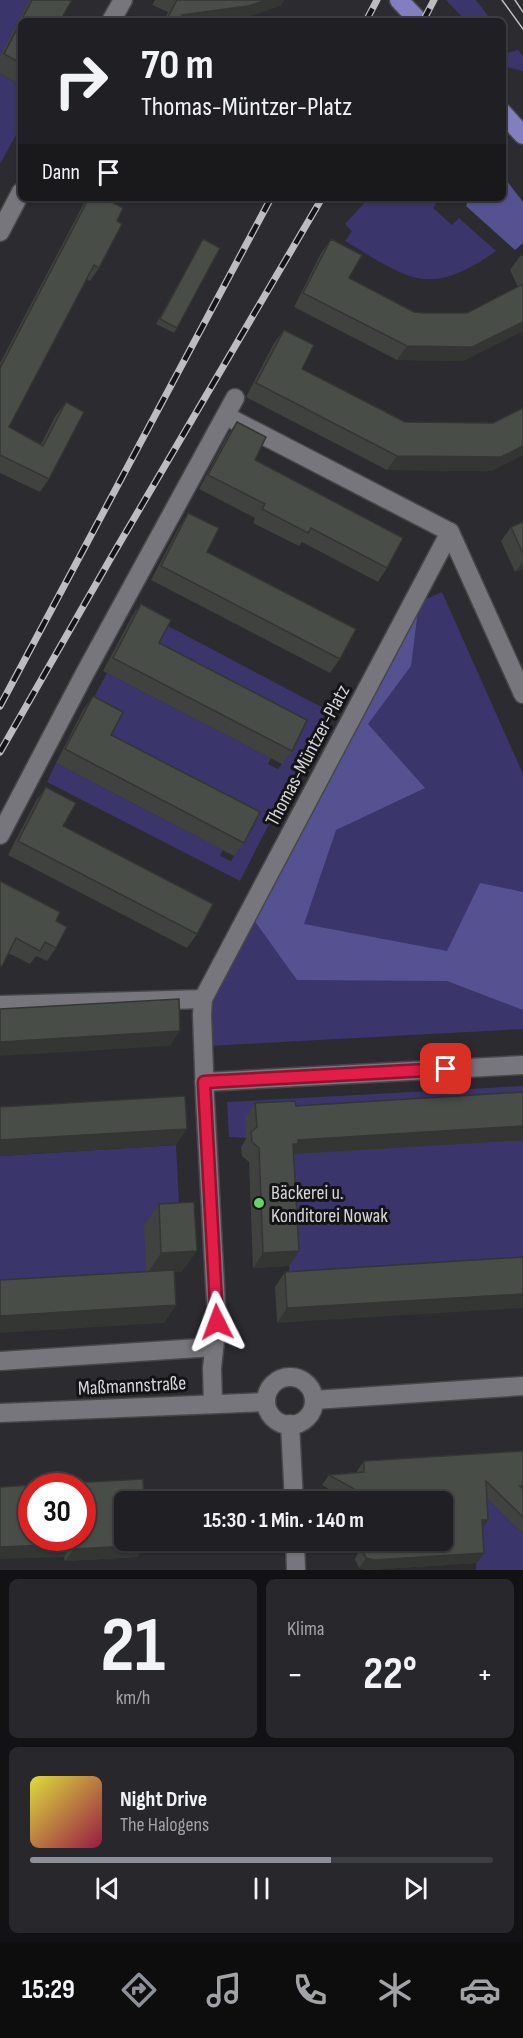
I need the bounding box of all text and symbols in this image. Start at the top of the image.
text: 70 m [141,40,214,91]
icon: right [42,42,120,120]
text: Thomas-Müntzer-Platz [141,91,352,123]
icon: arrive [92,156,125,189]
text: Dann [42,159,80,186]
street label: Thomas-Müntzer-Platz [261,681,355,830]
pin [420,1043,471,1094]
icon: arrive [429,1052,462,1085]
place label: Bäckerei u. Konditorei Nowak [271,1181,388,1228]
marker: Bäckerei u. Konditorei Nowak [252,1196,266,1210]
position arrow [185,1290,249,1354]
street label: Maßmannstraße [77,1371,187,1401]
speed limit sign: 30 [18,1473,96,1551]
text: 15:30 · 1 Min. · 140 m [203,1507,364,1534]
text: 21 [101,1600,165,1693]
text: Klima [287,1617,325,1641]
text: 22° [363,1647,417,1702]
text: − [287,1655,303,1695]
text: + [477,1655,493,1695]
text: km/h [116,1686,150,1710]
text: Night Drive [120,1786,207,1813]
text: The Halogens [120,1813,209,1837]
icon: previous [91,1872,124,1905]
icon: pause [245,1872,278,1905]
icon: next [399,1872,432,1905]
icon: directions [118,1969,160,2011]
icon: music [203,1969,245,2011]
icon: phone [289,1969,331,2011]
icon: climate [374,1969,416,2011]
icon: car [459,1969,501,2011]
text: 15:29 [22,1974,75,2006]

